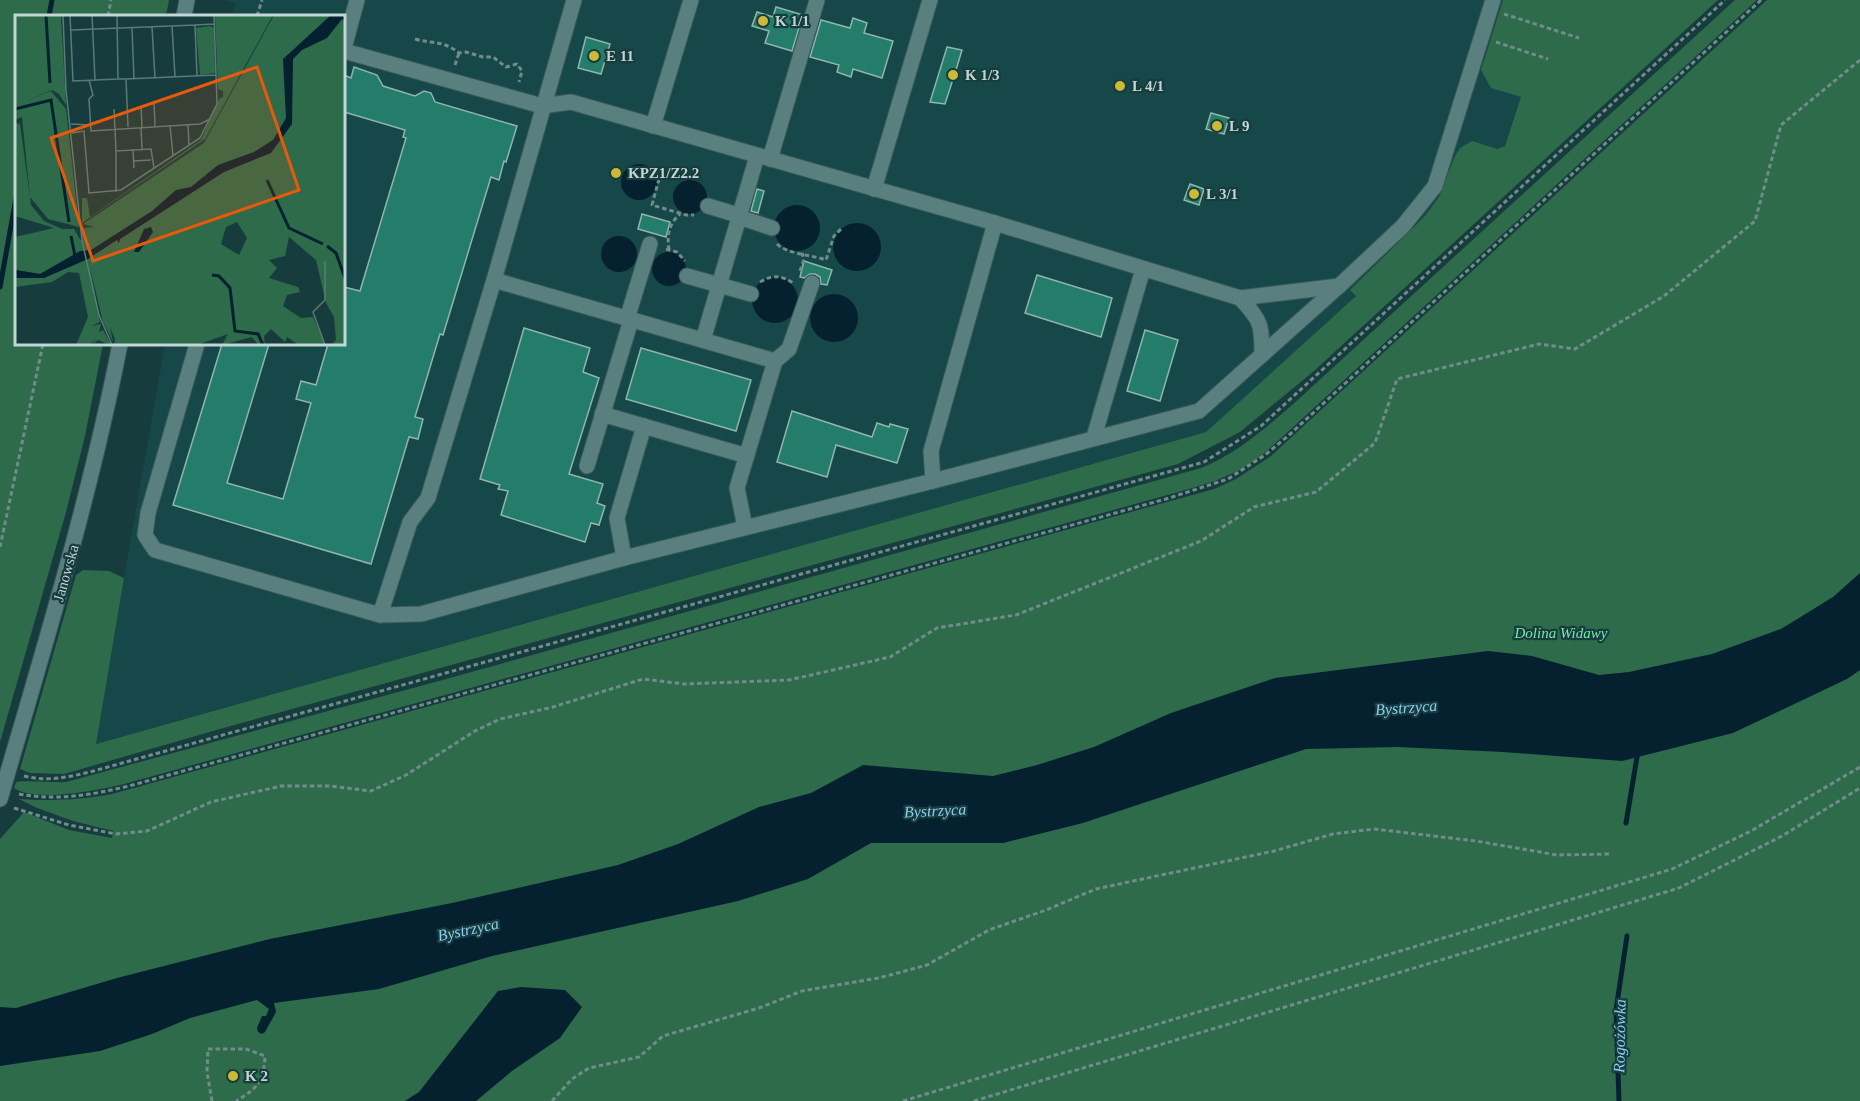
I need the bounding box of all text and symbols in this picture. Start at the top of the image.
place label: K 1/1 [775,13,810,29]
marker: K 1/1 [756,14,770,28]
inset map [15,15,345,345]
place label: E 11 [606,48,634,64]
marker: E 11 [587,49,601,63]
place label: K 1/3 [965,67,1000,83]
marker: K 1/3 [946,68,960,82]
place label: L 4/1 [1132,78,1164,94]
marker: L 4/1 [1113,79,1127,93]
place label: L 9 [1229,118,1249,134]
marker: L 9 [1210,119,1224,133]
place label: KPZ1/Z2.2 [628,165,699,181]
marker: KPZ1/Z2.2 [609,166,623,180]
place label: L 3/1 [1206,186,1238,202]
marker: L 3/1 [1187,187,1201,201]
street label: Janowska [50,542,82,603]
park label: Dolina Widawy [1514,625,1608,641]
water label: Bystrzyca [1374,697,1438,719]
water label: Bystrzyca [904,800,967,822]
water label: Bystrzyca [436,915,501,945]
water label: Rogożówka [1610,999,1630,1074]
place label: K 2 [245,1068,268,1084]
marker: K 2 [226,1069,240,1083]

